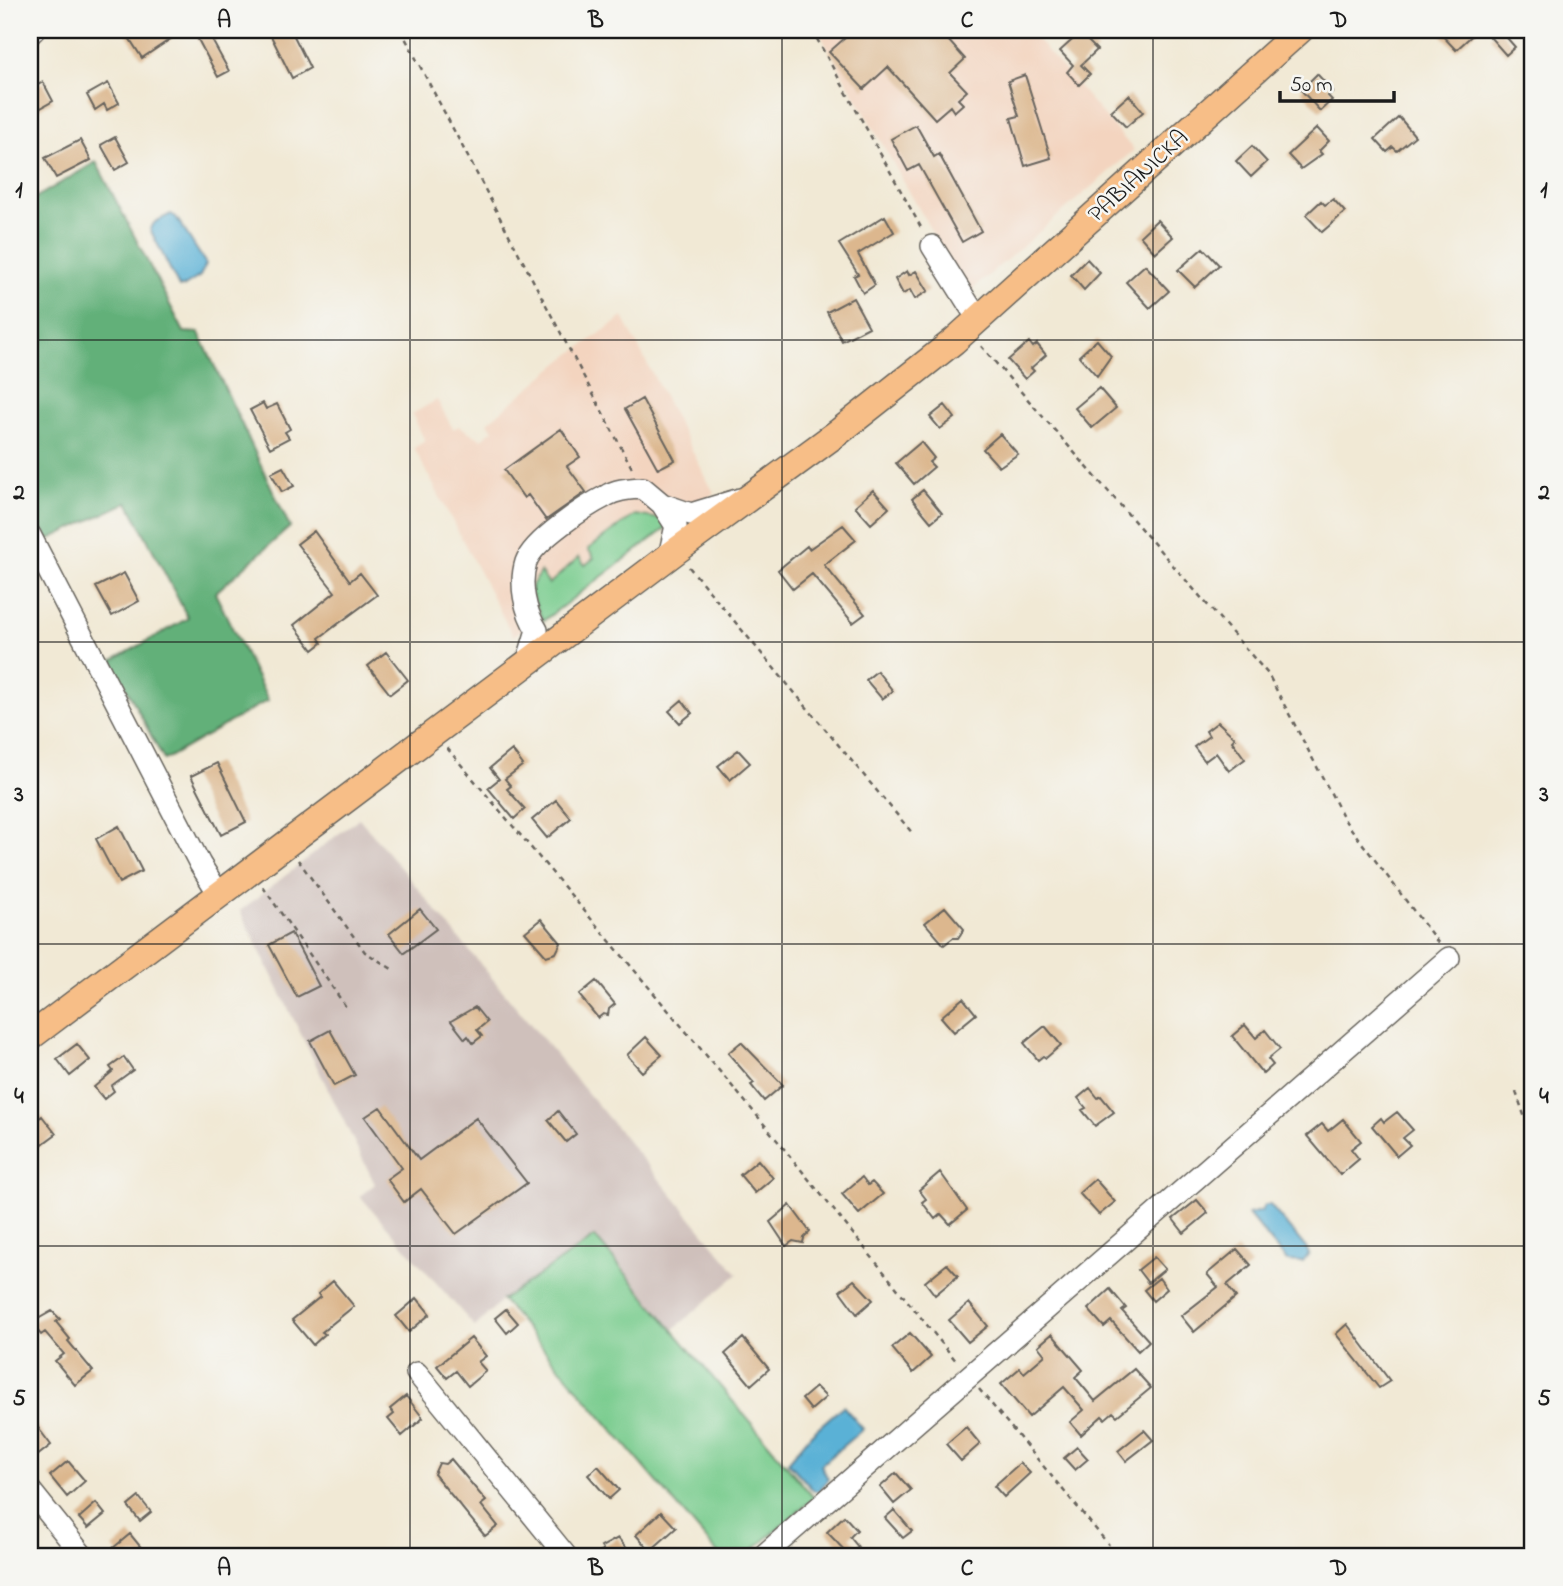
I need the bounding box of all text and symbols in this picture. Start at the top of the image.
text: A [217,5,231,38]
text: B [587,5,604,38]
text: C [961,5,974,38]
text: D [1330,5,1347,38]
scale bar [1280,60,1393,104]
text: 50 m [1290,71,1333,101]
street label: PABIANICKA [1081,122,1197,232]
text: 1 [15,175,23,208]
text: 1 [1540,175,1548,208]
text: 2 [12,477,25,510]
text: 2 [1537,477,1550,510]
text: 3 [13,779,24,812]
text: 3 [1538,779,1549,812]
text: 4 [14,1081,24,1114]
text: 4 [1539,1081,1549,1114]
text: 5 [12,1383,26,1416]
text: 5 [1537,1383,1551,1416]
text: A [217,1553,231,1586]
text: B [587,1553,604,1586]
text: C [961,1553,974,1586]
text: D [1330,1553,1347,1586]

